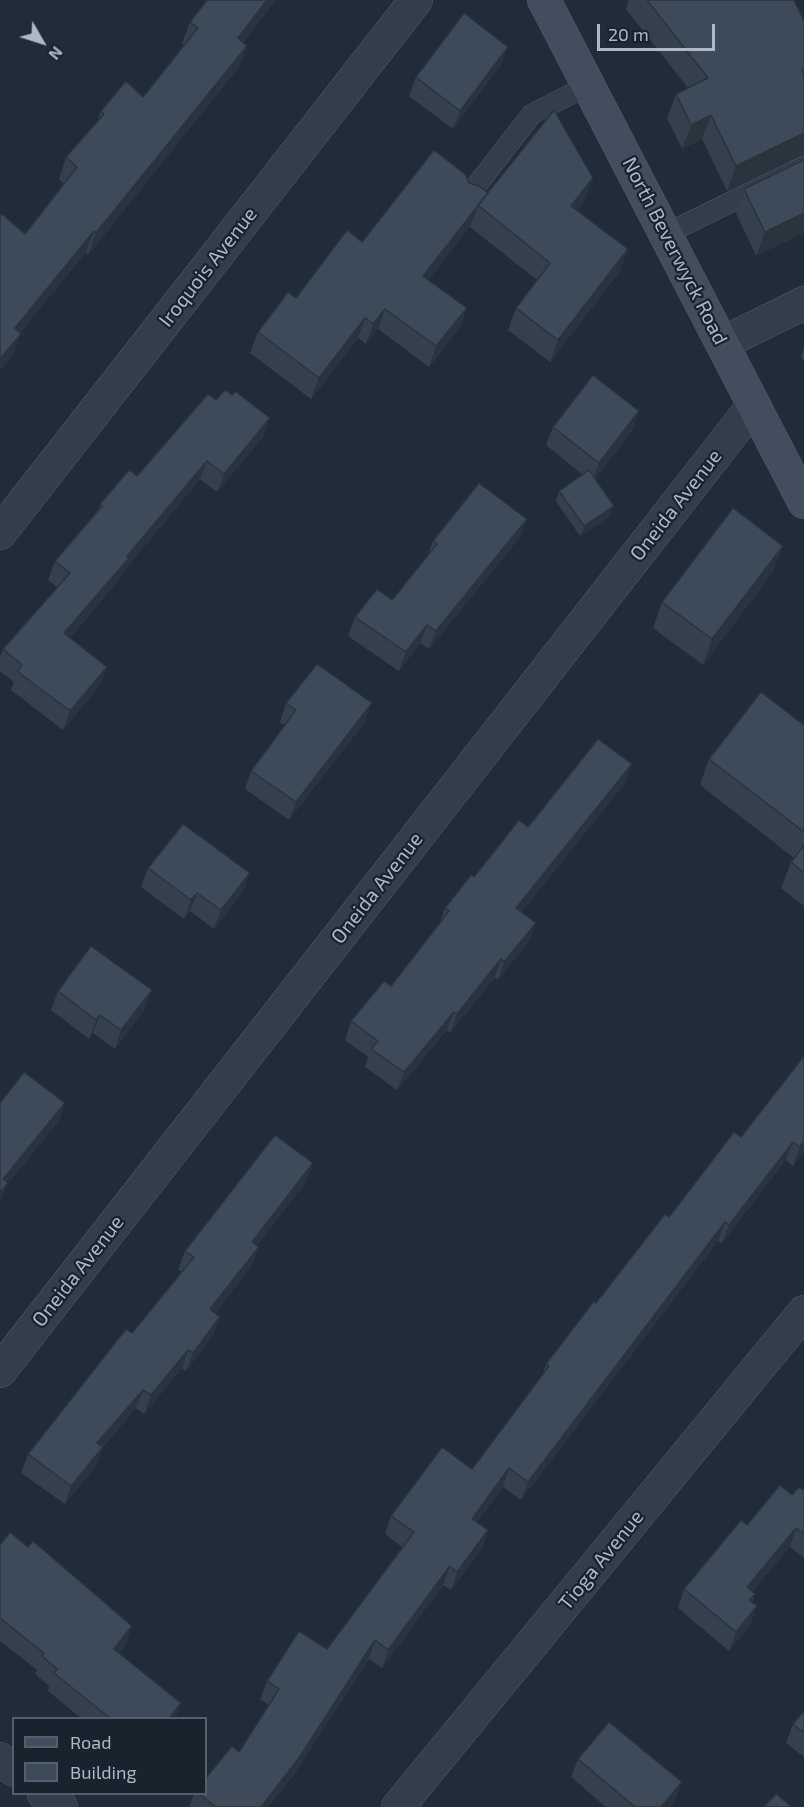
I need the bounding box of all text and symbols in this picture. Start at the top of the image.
north arrow [12,12,72,72]
scale bar [600,12,718,50]
text: 20 m [608,23,649,45]
text: N [45,43,67,64]
street label: North Beverwyck Road [617,153,733,349]
street label: Iroquois Avenue [154,202,262,332]
street label: Oneida Avenue [625,445,727,565]
street label: Oneida Avenue [326,828,428,948]
street label: Oneida Avenue [27,1211,129,1331]
street label: Tioga Avenue [553,1505,649,1615]
legend [12,1717,207,1795]
text: Road [70,1731,111,1753]
text: Building [70,1761,137,1783]

